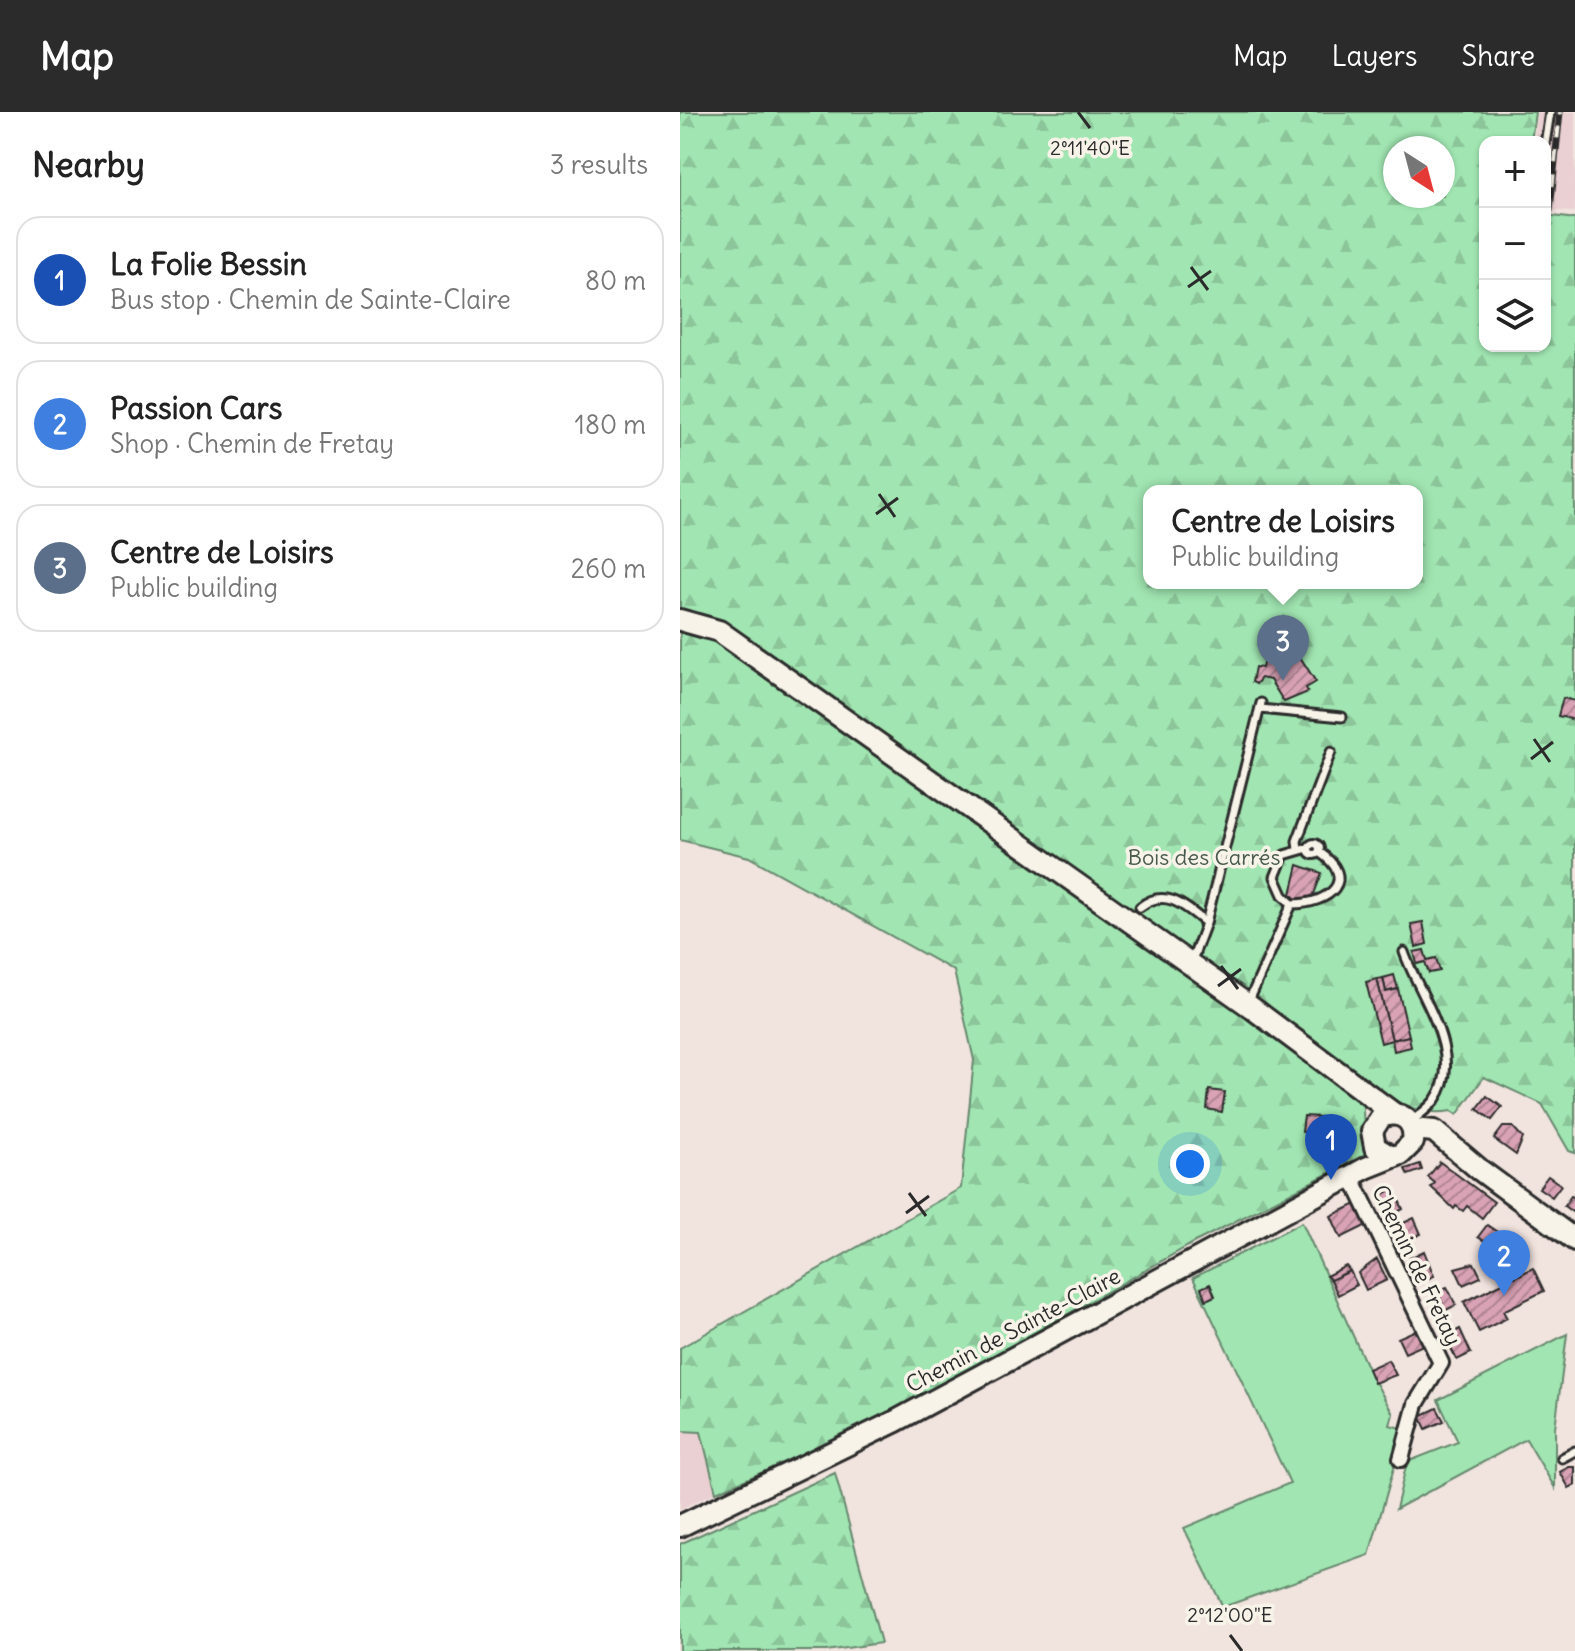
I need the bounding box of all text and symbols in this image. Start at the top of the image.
text: Map [40,33,114,80]
text: Map [1233,38,1288,74]
text: Layers [1332,38,1418,74]
text: Share [1462,38,1535,74]
text: 2°11'40"E [1050,135,1130,160]
north arrow [1383,136,1455,208]
map controls [1479,136,1551,352]
button: + [1479,136,1551,208]
text: Nearby [32,143,145,186]
text: 3 results [550,148,648,181]
button: − [1479,208,1551,280]
text: La Folie Bessin [110,245,307,283]
text: 1 [55,264,65,297]
text: 80 m [585,264,646,297]
button: layers [1479,280,1551,352]
text: Bus stop · Chemin de Sainte-Claire [110,283,511,316]
text: Passion Cars [110,389,282,427]
text: 2 [53,408,67,441]
text: 180 m [575,408,646,441]
text: Shop · Chemin de Fretay [110,427,394,460]
popup [1143,485,1423,589]
text: Centre de Loisirs [1171,502,1395,540]
text: Centre de Loisirs [110,533,334,571]
text: Public building [1171,540,1339,573]
text: 3 [53,552,67,585]
text: 260 m [571,552,646,585]
text: Public building [110,571,278,604]
pin: 3 [1257,615,1309,681]
park label: Bois des Carrés [1128,843,1280,871]
pin: 1 [1305,1114,1357,1180]
your location [1170,1144,1210,1184]
street label: Chemin de Fretay [1366,1180,1468,1350]
pin: 2 [1478,1230,1530,1296]
street label: Chemin de Sainte-Claire [901,1262,1125,1398]
text: 2°12'00"E [1187,1602,1273,1627]

